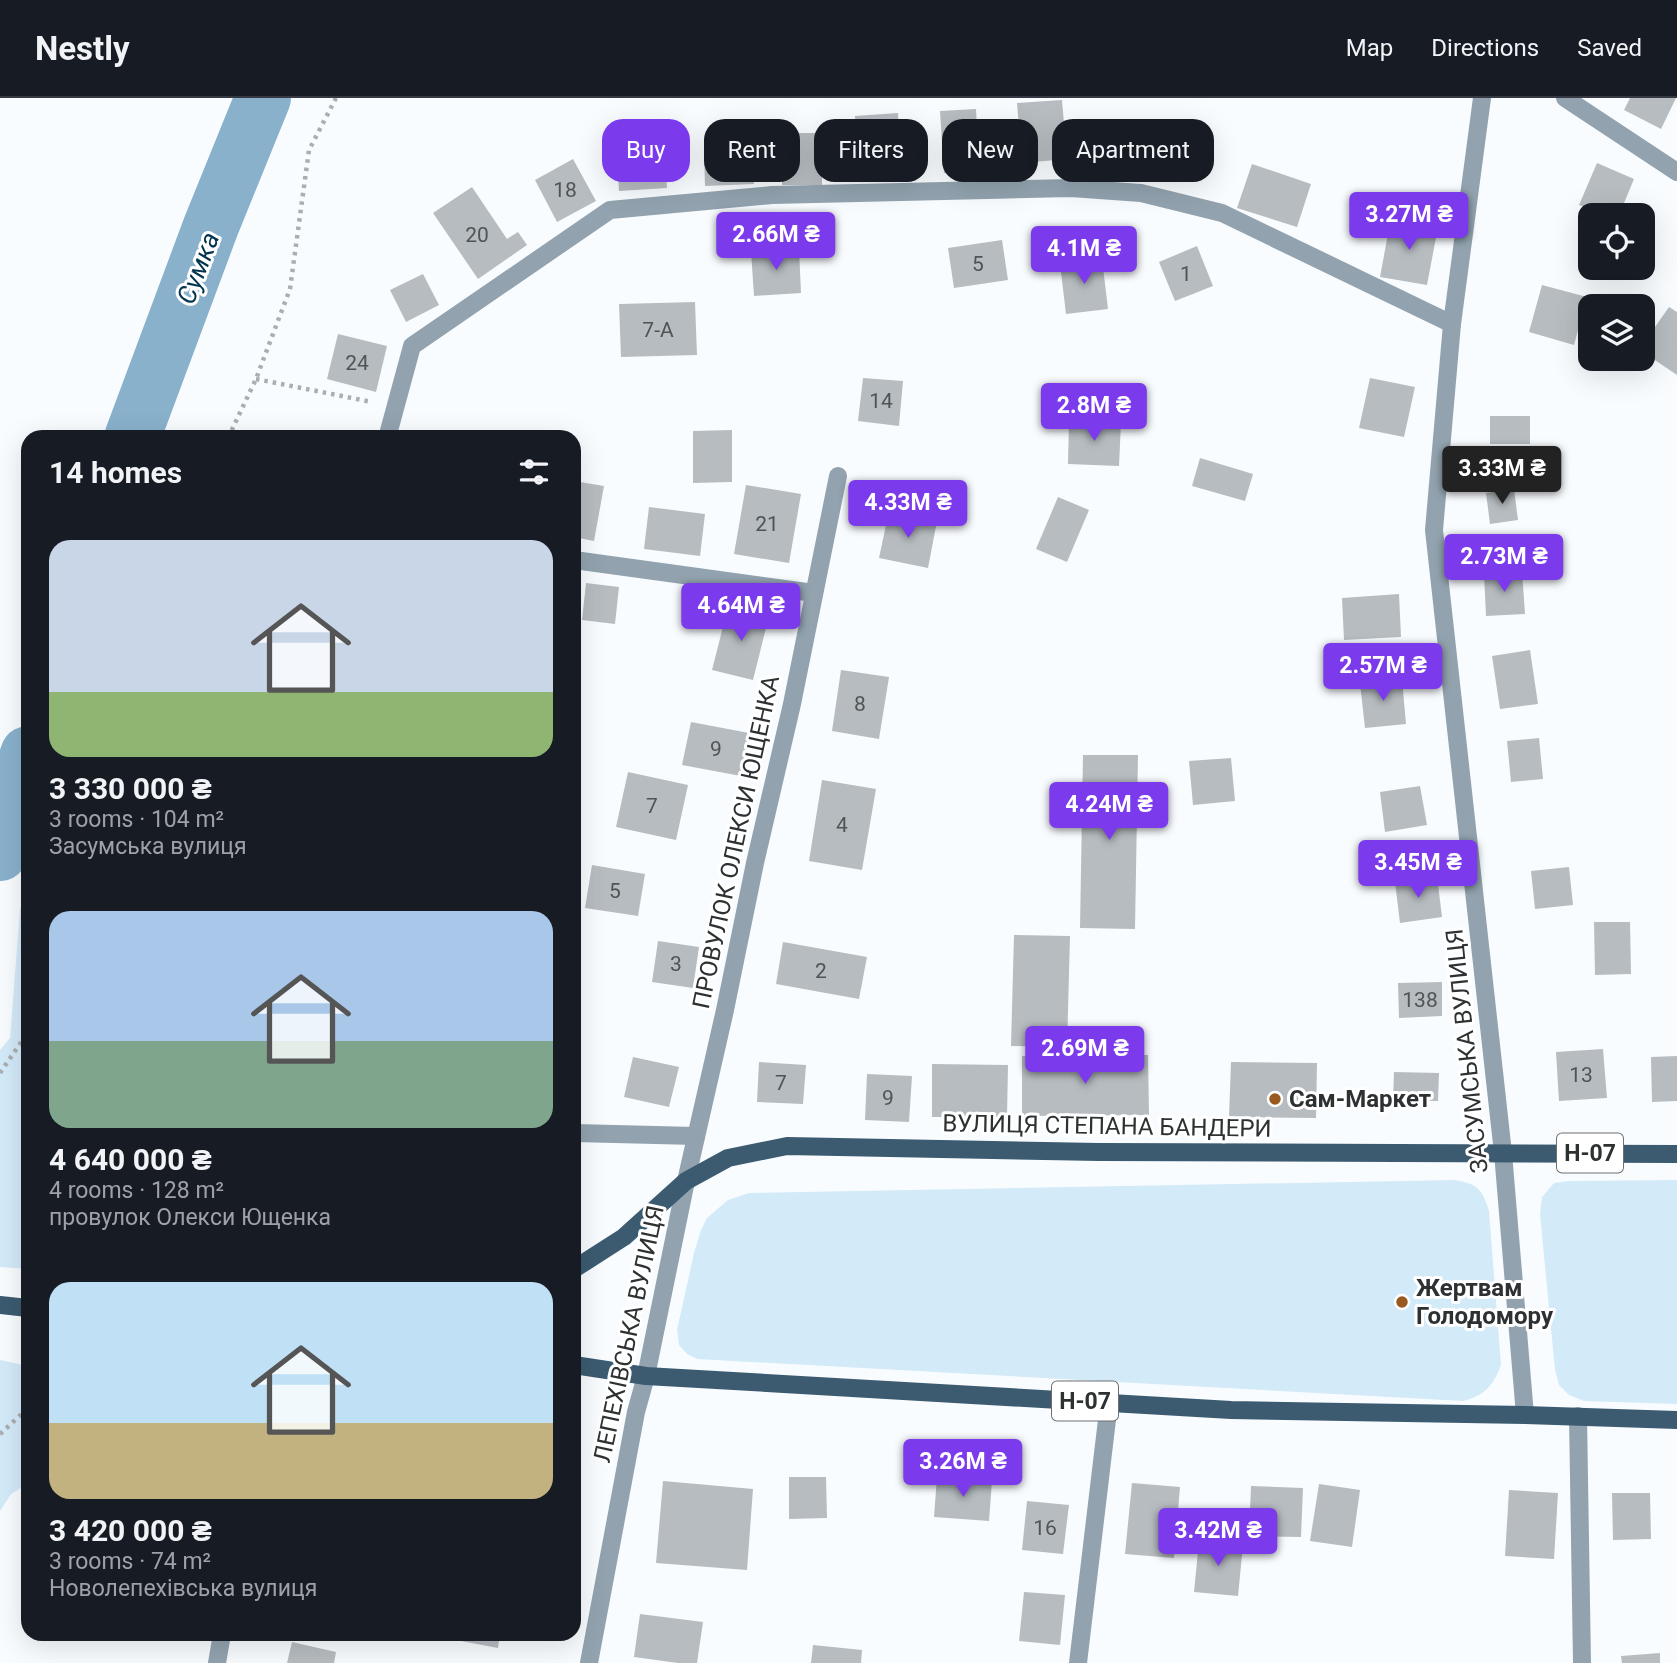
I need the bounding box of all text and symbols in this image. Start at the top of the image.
text: Nestly [35,29,130,68]
text: Map [1346,34,1393,62]
text: Directions [1431,34,1539,62]
text: Saved [1577,34,1642,62]
chip: Buy [602,119,690,182]
chip: Rent [704,119,800,182]
chip: Filters [814,119,928,182]
chip: New [942,119,1038,182]
chip: Apartment [1052,119,1214,182]
house number: 18 [553,178,577,202]
pin: 3.27M ₴ [1344,192,1474,252]
text: 3.27M ₴ [1365,201,1453,228]
map controls [1578,203,1655,371]
button: locate [1578,203,1655,280]
pin: 2.66M ₴ [711,212,841,272]
text: 2.66M ₴ [732,221,820,248]
house number: 20 [465,223,489,247]
pin: 4.1M ₴ [1027,226,1141,286]
water label: Сумка [171,228,225,308]
text: 4.1M ₴ [1047,235,1121,262]
house number: 5 [972,252,984,276]
house number: 1 [1180,262,1192,286]
button: layers [1578,294,1655,371]
house number: 7-А [642,318,674,342]
house number: 24 [345,351,369,375]
pin: 2.8M ₴ [1037,384,1151,443]
house number: 14 [869,389,893,413]
text: 2.8M ₴ [1057,392,1131,419]
pin: 3.33M ₴ [1437,446,1567,506]
icon: filters [515,453,553,491]
text: 14 homes [49,455,182,490]
text: 3.33M ₴ [1458,455,1546,482]
pin: 4.33M ₴ [843,480,973,540]
text: 4.33M ₴ [864,489,952,516]
house number: 21 [755,512,779,536]
pin: 2.73M ₴ [1439,534,1569,594]
text: 2.73M ₴ [1460,543,1548,570]
pin: 4.64M ₴ [676,584,806,643]
icon: home [238,585,364,711]
text: 4.64M ₴ [697,592,785,619]
pin: 2.57M ₴ [1318,644,1448,703]
text: 2.57M ₴ [1339,652,1427,679]
street label: ПРОВУЛОК ОЛЕКСИ ЮЩЕНКА [687,672,785,1011]
house number: 8 [854,692,866,716]
house number: 9 [710,737,722,761]
text: 3 330 000 ₴ [49,771,212,806]
pin: 4.24M ₴ [1044,782,1174,842]
text: 4.24M ₴ [1065,791,1153,818]
house number: 7 [646,794,658,818]
text: 3 rooms · 104 m² [49,806,224,833]
house number: 4 [836,813,848,837]
text: Засумська вулиця [49,833,247,860]
pin: 3.45M ₴ [1353,840,1483,900]
text: 3.45M ₴ [1374,849,1462,876]
house number: 5 [609,879,621,903]
street label: ЗАСУМСЬКА ВУЛИЦЯ [1440,928,1494,1174]
house number: 3 [670,952,682,976]
icon: home [238,956,364,1082]
house number: 2 [815,959,827,983]
house number: 138 [1402,988,1438,1012]
pin: 2.69M ₴ [1020,1026,1150,1086]
text: 2.69M ₴ [1041,1035,1129,1062]
house number: 13 [1569,1063,1593,1087]
house number: 7 [775,1071,787,1095]
place label: Сам-Маркет [1289,1085,1431,1113]
house number: 9 [882,1086,894,1110]
marker: Сам-Маркет [1267,1091,1283,1107]
street label: ВУЛИЦЯ СТЕПАНА БАНДЕРИ [942,1109,1272,1143]
road number: Н-07 [1557,1134,1623,1172]
text: 4 640 000 ₴ [49,1142,212,1177]
text: 4 rooms · 128 m² [49,1177,224,1204]
street label: ЛЕПЕХІВСЬКА ВУЛИЦЯ [588,1203,670,1465]
text: провулок Олекси Ющенка [49,1204,331,1231]
place label: Жертвам Голодомору [1416,1274,1554,1330]
marker: Жертвам Голодомору [1394,1294,1410,1310]
icon: home [238,1327,364,1453]
road number: Н-07 [1052,1382,1118,1420]
pin: 3.26M ₴ [898,1440,1028,1499]
text: 3.26M ₴ [919,1448,1007,1475]
pin: 3.42M ₴ [1153,1508,1283,1568]
text: 3 420 000 ₴ [49,1513,212,1548]
house number: 16 [1033,1516,1057,1540]
text: 3.42M ₴ [1174,1517,1262,1544]
text: 3 rooms · 74 m² [49,1548,211,1575]
text: Новолепехівська вулиця [49,1575,317,1602]

